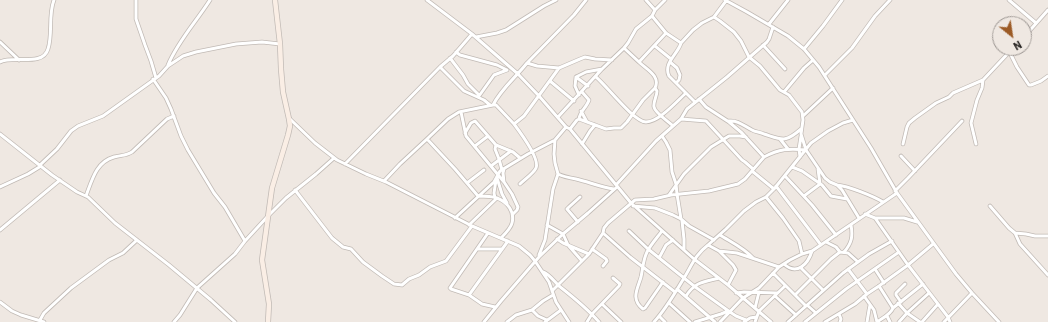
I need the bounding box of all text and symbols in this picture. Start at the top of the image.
north arrow [992,16,1032,56]
text: N [1011,38,1024,53]

